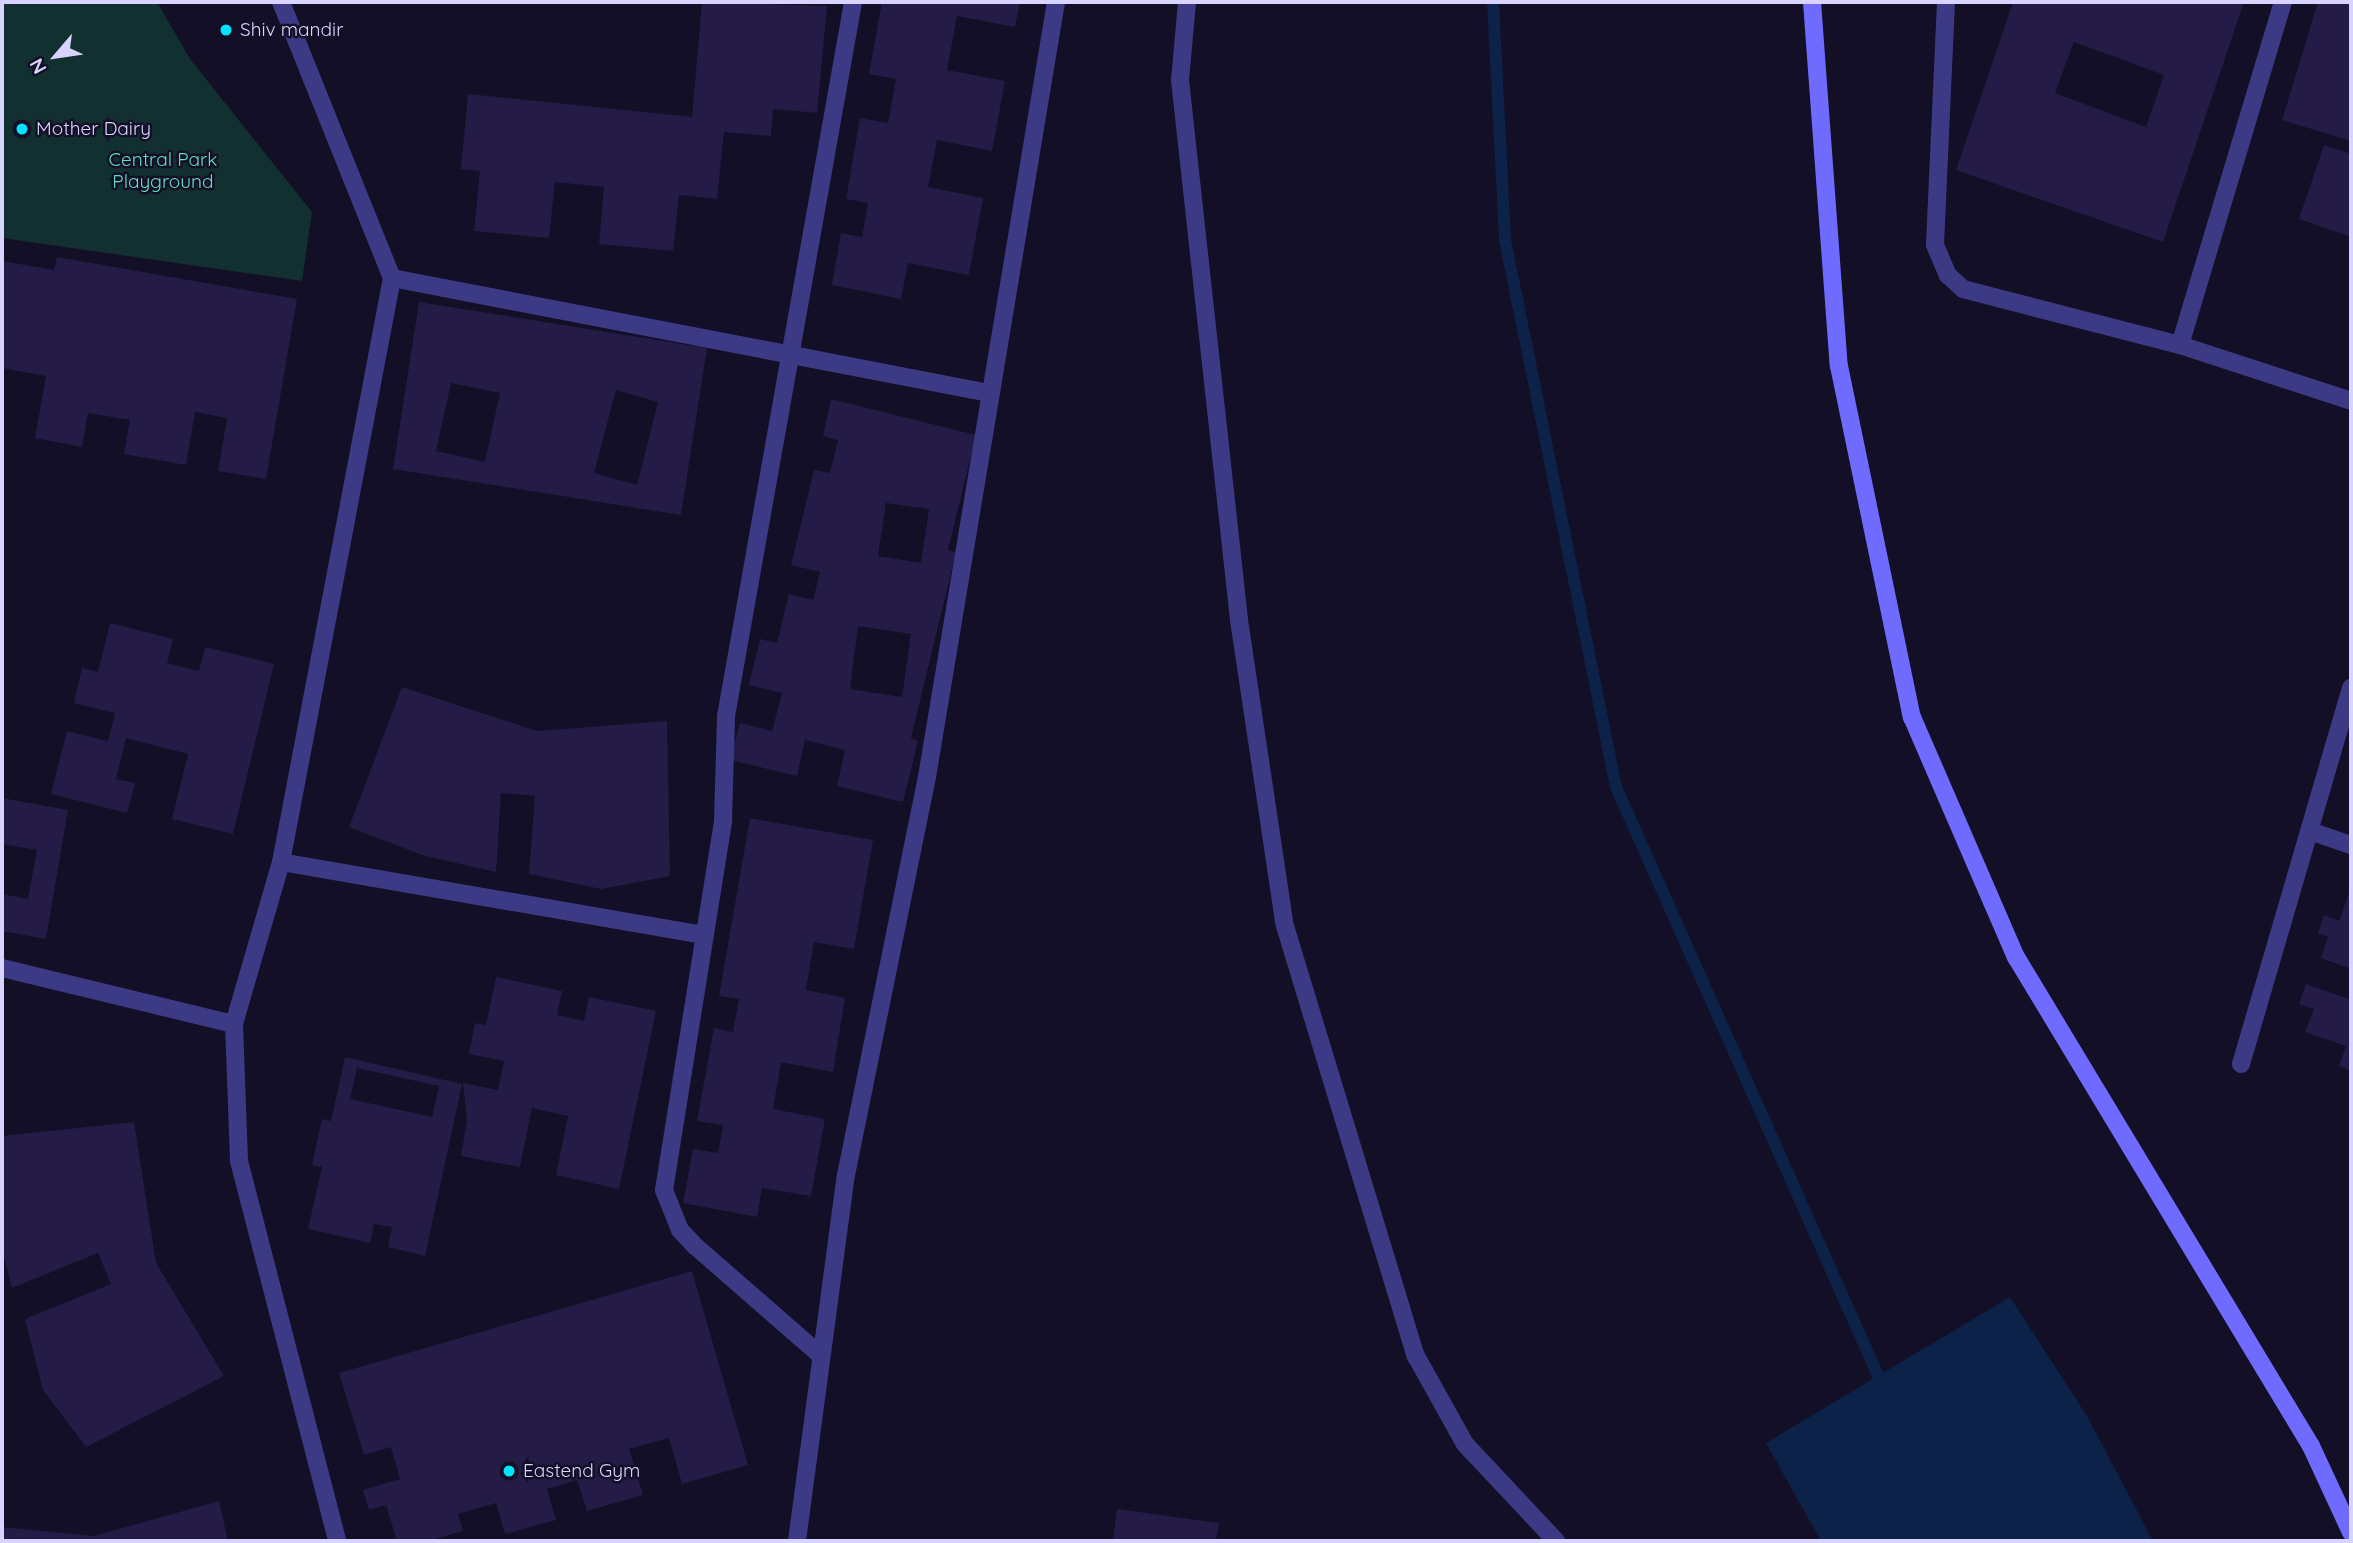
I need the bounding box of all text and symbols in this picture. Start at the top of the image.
place label: Shiv mandir [240,19,343,41]
north arrow [21,21,91,91]
marker: Shiv mandir [218,22,234,38]
text: N [24,54,52,78]
place label: Mother Dairy [36,118,151,140]
marker: Mother Dairy [14,121,30,137]
park label: Central Park Playground [109,149,217,193]
place label: Eastend Gym [523,1460,640,1482]
marker: Eastend Gym [501,1463,517,1479]

